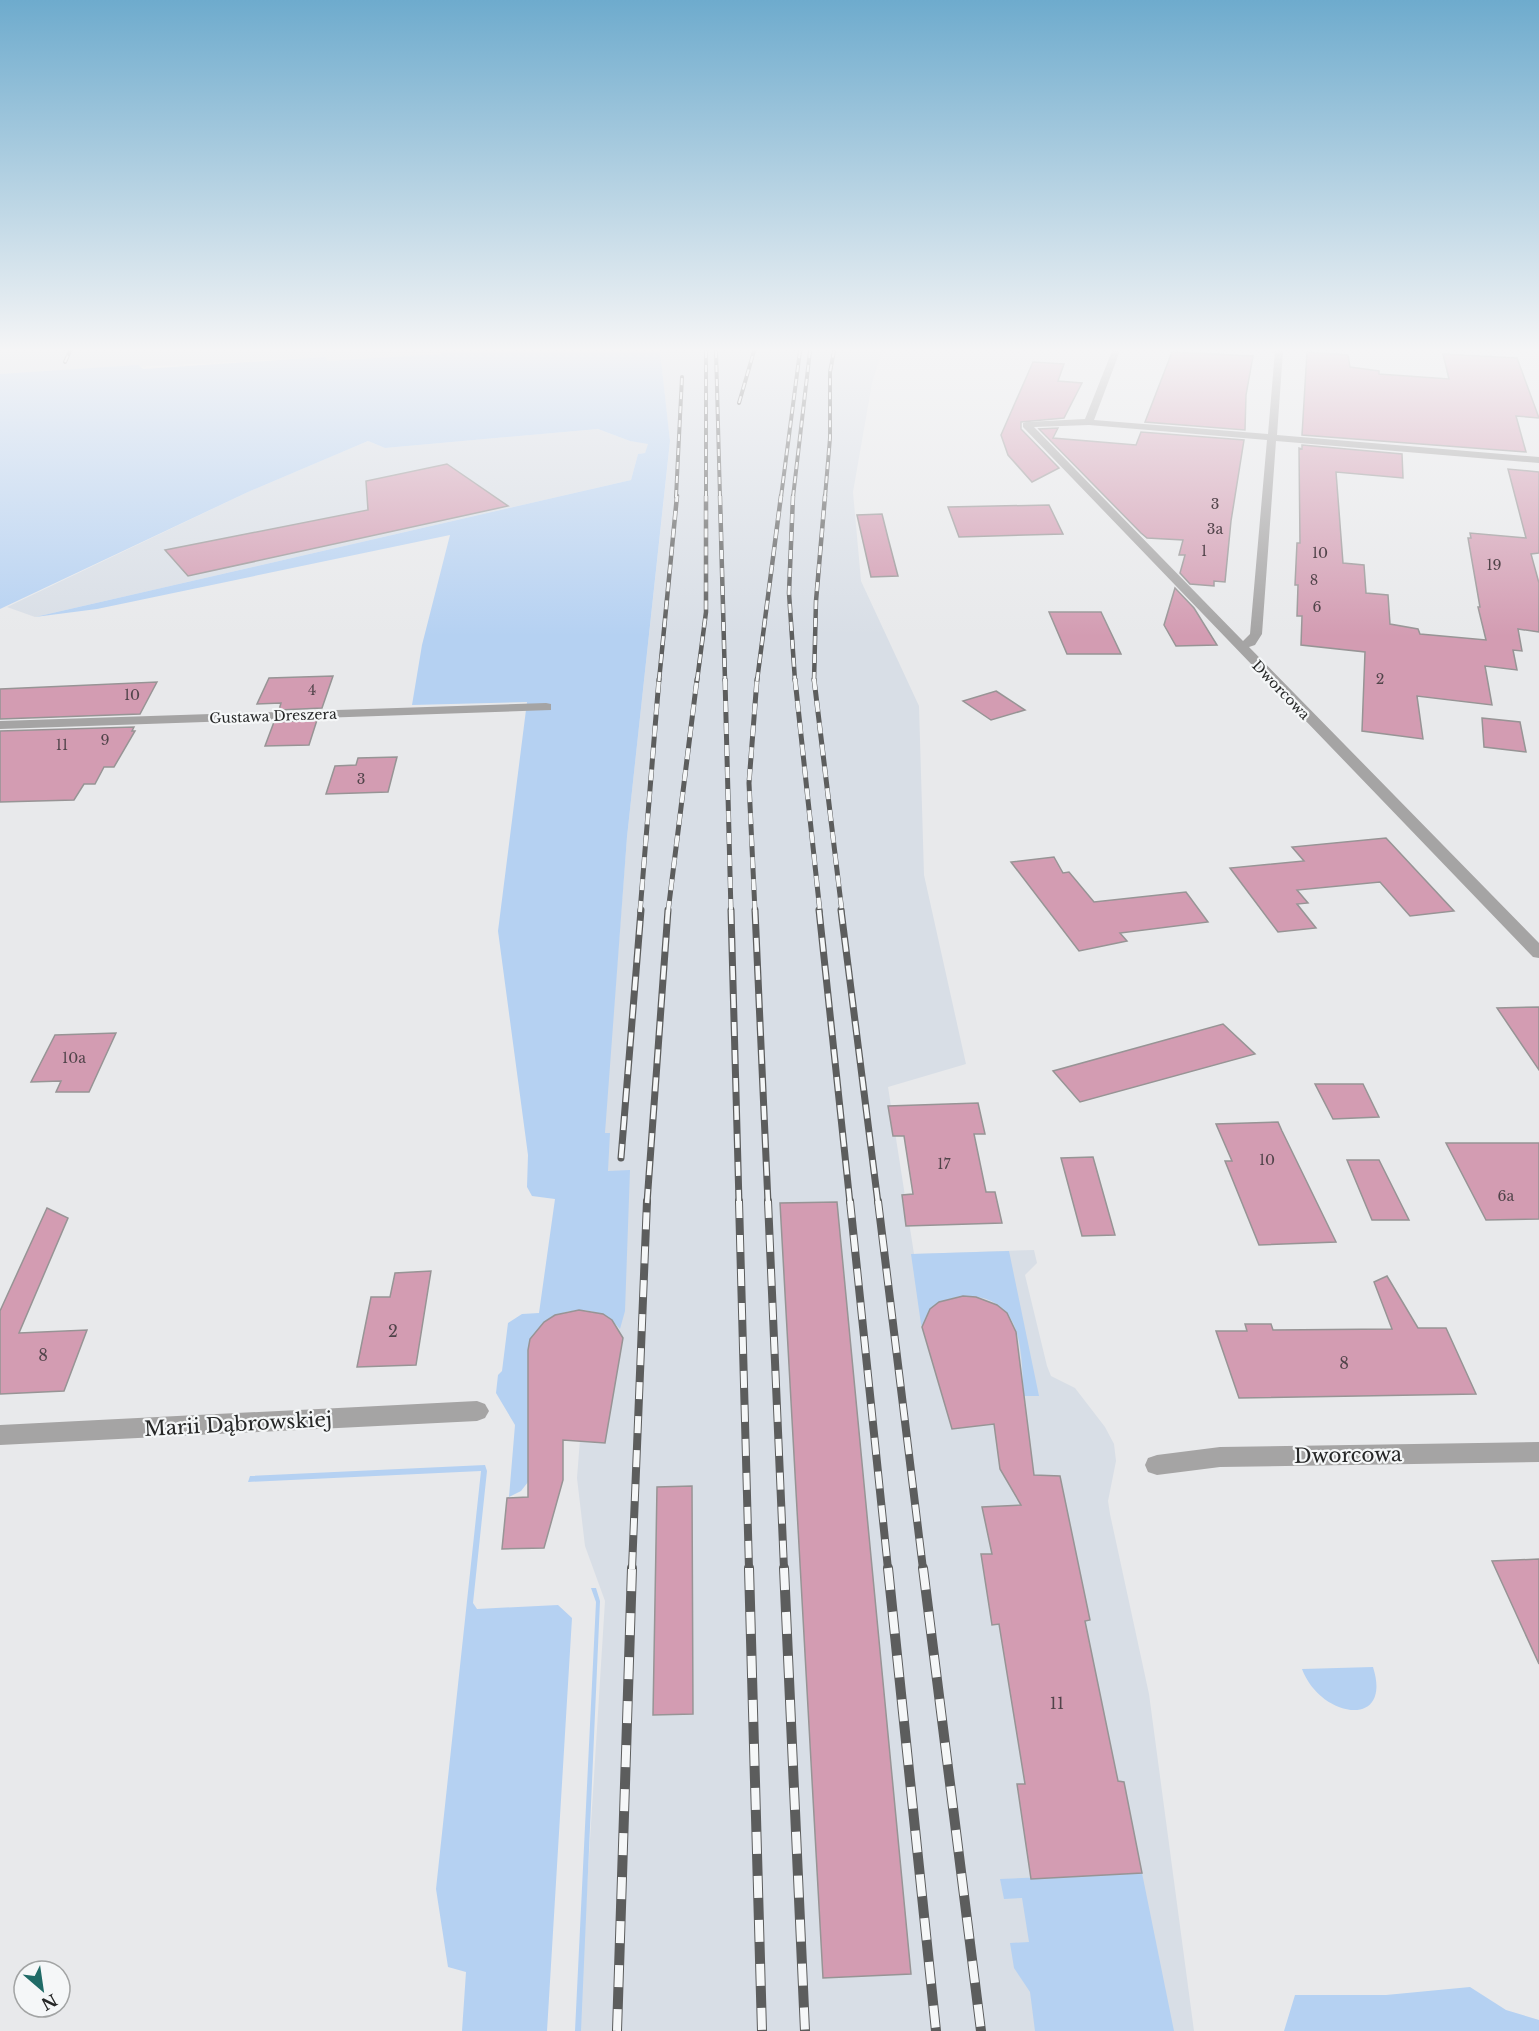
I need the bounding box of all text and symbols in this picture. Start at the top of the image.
house number: 3 [1211,495,1219,513]
house number: 3a [1207,520,1223,538]
house number: 1 [1201,542,1207,560]
house number: 10 [1312,544,1328,562]
house number: 19 [1486,556,1502,574]
house number: 8 [1310,571,1318,589]
house number: 6 [1312,598,1322,616]
street label: Dworcowa [1248,657,1314,724]
house number: 2 [1376,670,1384,688]
house number: 4 [308,681,316,699]
house number: 10 [124,686,140,704]
street label: Gustawa Dreszera [209,705,337,727]
house number: 9 [100,731,110,749]
house number: 11 [56,736,68,754]
house number: 3 [357,770,365,788]
house number: 10a [62,1049,86,1067]
house number: 10 [1259,1151,1275,1169]
house number: 17 [937,1155,952,1173]
house number: 6a [1498,1187,1515,1205]
house number: 2 [388,1321,398,1341]
house number: 8 [38,1345,48,1365]
house number: 8 [1339,1353,1349,1373]
street label: Marii Dąbrowskiej [143,1407,333,1441]
street label: Dworcowa [1294,1442,1403,1468]
house number: 11 [1050,1693,1064,1713]
north arrow [12,1959,72,2019]
text: N [38,1990,61,2015]

